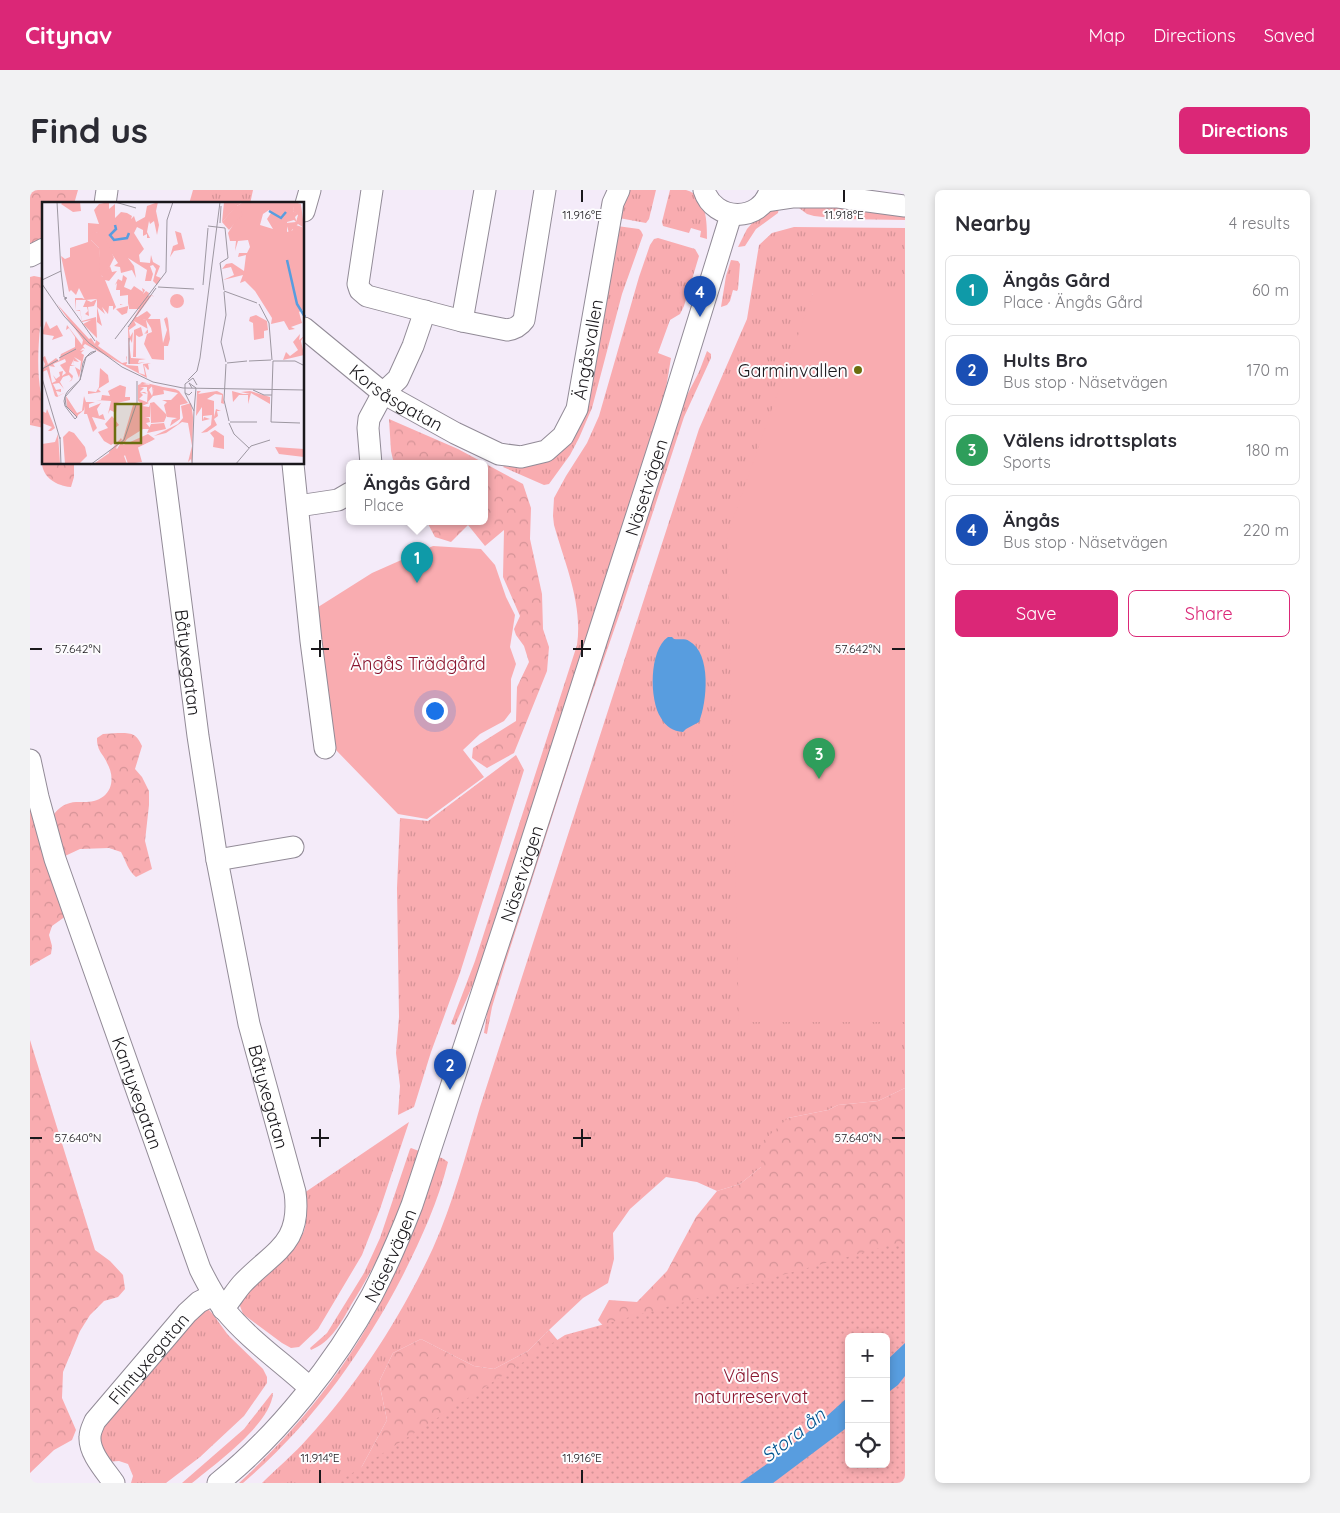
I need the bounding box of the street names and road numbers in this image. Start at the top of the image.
street label: Ängåsvallen [567,297,608,401]
street label: Korsåsgatan [345,359,447,436]
street label: Näsetvägen [619,436,672,539]
street label: Båtyxegatan [170,608,207,717]
street label: Näsetvägen [495,822,548,925]
street label: Kantyxegatan [107,1033,168,1152]
street label: Båtyxegatan [244,1042,294,1151]
street label: Näsetvägen [359,1205,421,1306]
street label: Flintyxegatan [103,1308,194,1409]

